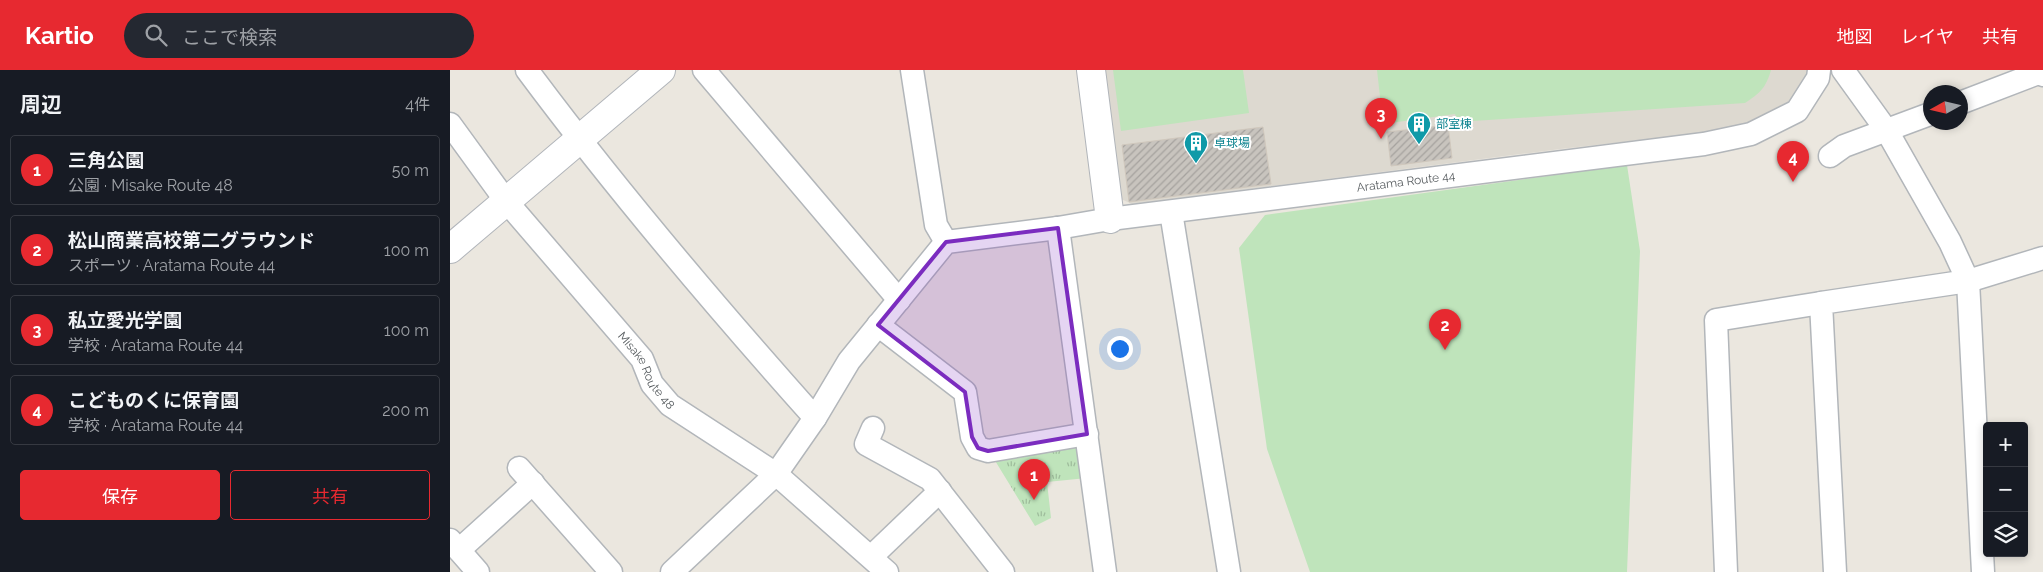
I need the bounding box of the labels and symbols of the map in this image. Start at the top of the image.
north arrow [1923,85,1968,130]
pin: 3 [1365,98,1397,139]
building icon: 部室棟 [1406,111,1432,145]
place label: 部室棟 [1436,117,1472,131]
building icon: 卓球場 [1183,130,1209,164]
place label: 卓球場 [1214,136,1250,150]
pin: 4 [1777,141,1809,182]
street label: Aratama Route 44 [1356,168,1456,195]
pin: 2 [1429,309,1461,350]
street label: Misake Route 48 [615,329,678,412]
your location [1107,336,1133,362]
pin: 1 [1018,459,1050,500]

